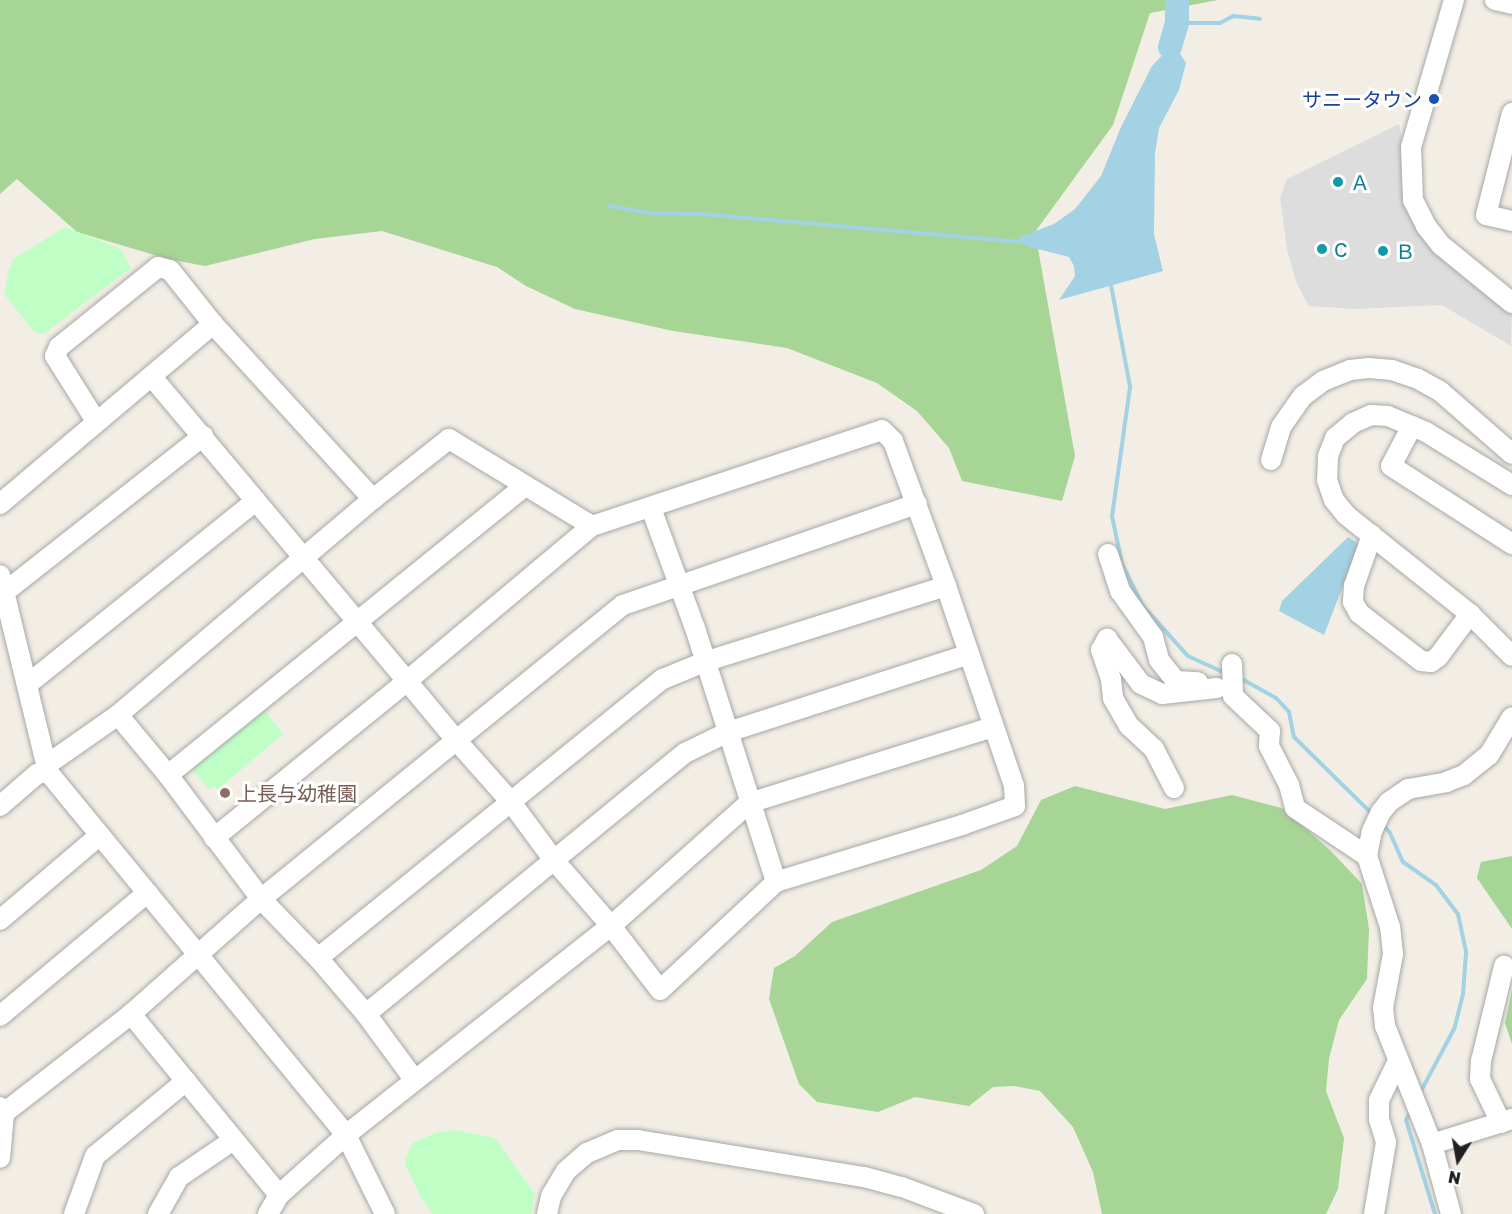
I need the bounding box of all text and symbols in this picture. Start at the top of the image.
place label: サニータウン [1302,87,1422,111]
marker: サニータウン [1427,92,1441,106]
place label: Ａ [1350,170,1370,194]
marker: Ａ [1331,175,1345,189]
place label: C [1334,237,1348,261]
place label: Ｂ [1395,239,1415,263]
marker: C [1315,242,1329,256]
marker: Ｂ [1376,244,1390,258]
place label: 上長与幼稚園 [237,781,357,805]
marker: 上長与幼稚園 [218,786,232,800]
north arrow [1428,1130,1488,1190]
text: N [1447,1167,1462,1189]

